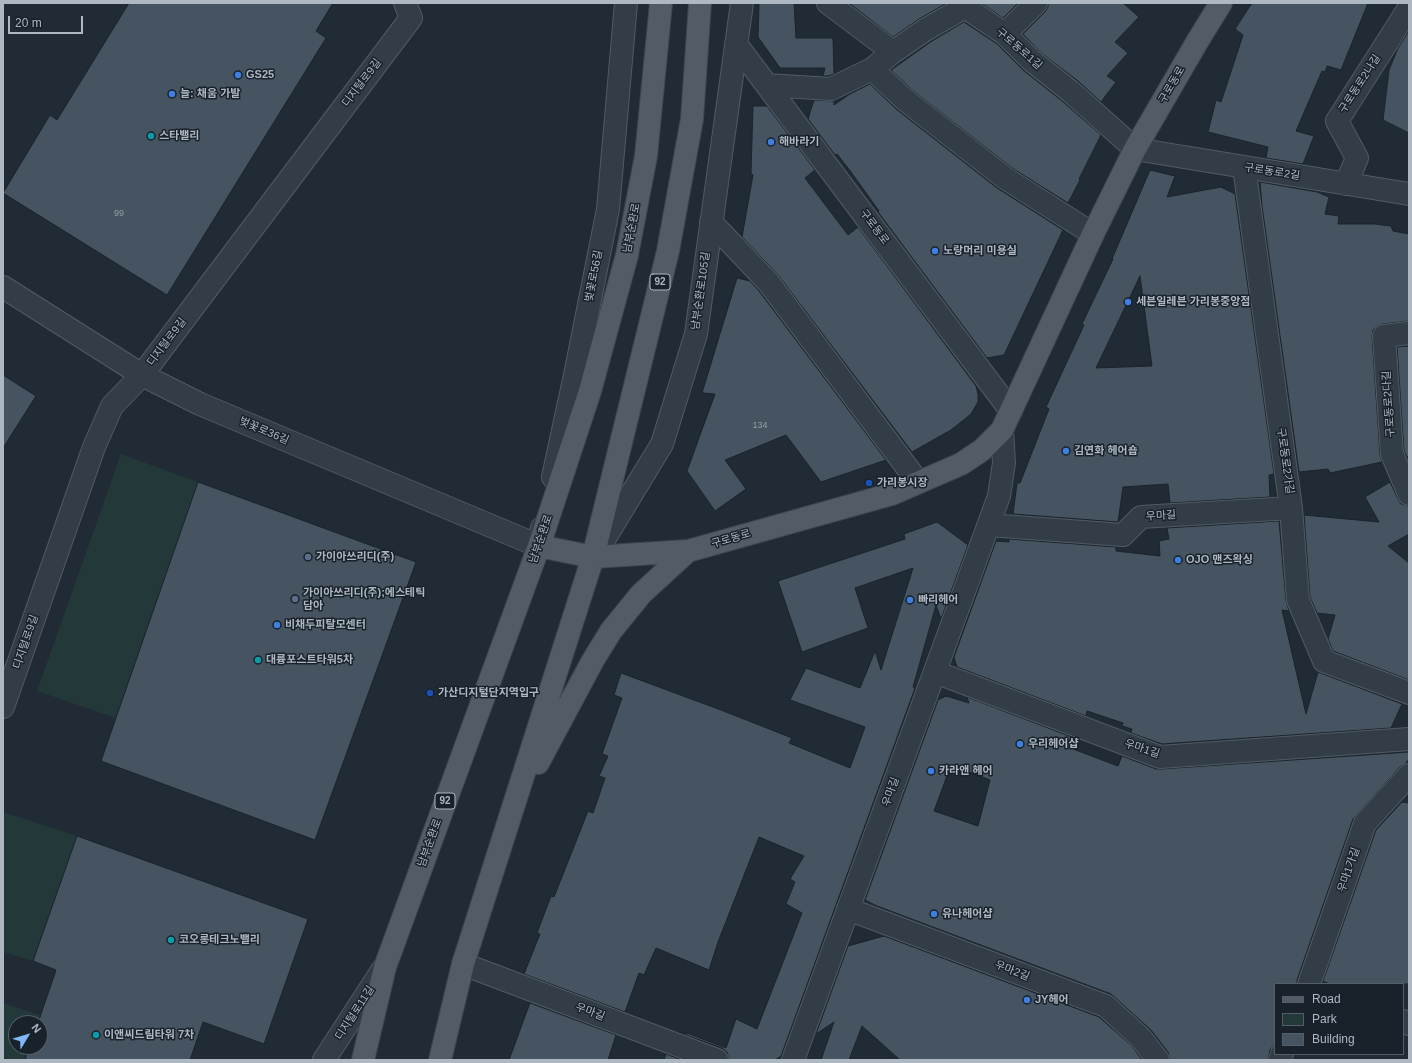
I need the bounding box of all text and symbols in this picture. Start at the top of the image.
scale bar [10,8,85,34]
text: 20 m [15,16,42,30]
street label: 구로동로1길 [993,25,1045,73]
street label: 구로동로2나길 [1336,52,1384,116]
street label: 디지털로9길 [340,56,384,110]
street label: 구로동로 [1156,64,1188,106]
place label: GS25 [246,68,274,82]
marker: GS25 [233,70,243,80]
place label: 늘: 채움 가발 [180,87,240,101]
marker: 늘: 채움 가발 [167,89,177,99]
place label: 스타밸리 [159,129,199,143]
marker: 스타밸리 [146,131,156,141]
place label: 해바라기 [779,135,819,149]
marker: 해바라기 [766,137,776,147]
street label: 구로동로2길 [1243,161,1301,183]
street label: 남부순환로 [621,202,643,254]
street label: 구로동로 [857,207,891,247]
house number: 99 [114,209,124,219]
place label: 노랑머리 미용실 [943,244,1017,258]
marker: 노랑머리 미용실 [930,246,940,256]
street label: 벚꽃로56길 [582,249,606,303]
street label: 남부순환로105길 [689,251,713,331]
road number: 92 [650,274,670,290]
place label: 세븐일레븐 가리봉중앙점 [1136,295,1250,309]
marker: 세븐일레븐 가리봉중앙점 [1123,297,1133,307]
street label: 디지털로9길 [145,315,189,369]
street label: 구로동로2다길 [1380,370,1398,438]
street label: 벚꽃로36길 [237,415,291,447]
house number: 134 [752,421,768,431]
street label: 구로동로2가길 [1274,427,1296,495]
place label: 김연화 헤어숍 [1074,444,1138,458]
marker: 김연화 헤어숍 [1061,446,1071,456]
place label: 가리봉시장 [877,476,928,490]
marker: 가리봉시장 [864,478,874,488]
street label: 우마길 [1145,508,1177,524]
street label: 남부순환로 [527,513,555,565]
street label: 구로동로 [710,527,752,551]
place label: 가이아쓰리디(주) [316,550,394,564]
marker: 가이아쓰리디(주) [303,552,313,562]
place label: OJO 맨즈왁싱 [1186,553,1253,567]
marker: OJO 맨즈왁싱 [1173,555,1183,565]
place label: 가이아쓰리디(주);에스테틱 담아 [303,586,425,612]
place label: 빠리헤어 [918,593,958,607]
marker: 가이아쓰리디(주);에스테틱 담아 [290,594,300,604]
marker: 빠리헤어 [905,595,915,605]
street label: 디지털로9길 [11,613,41,671]
place label: 비채두피탈모센터 [285,618,366,632]
marker: 비채두피탈모센터 [272,620,282,630]
place label: 대륭포스트타워5차 [266,653,353,667]
marker: 대륭포스트타워5차 [253,655,263,665]
place label: 가산디지털단지역입구 [438,686,539,700]
marker: 가산디지털단지역입구 [425,688,435,698]
place label: 우리헤어샵 [1028,737,1079,751]
street label: 우마1길 [1123,737,1161,761]
marker: 우리헤어샵 [1015,739,1025,749]
place label: 카라앤 헤어 [939,764,993,778]
marker: 카라앤 헤어 [926,766,936,776]
street label: 우마길 [880,775,902,809]
road number: 92 [435,793,455,809]
street label: 남부순환로 [415,817,445,869]
street label: 우마1가길 [1335,846,1363,894]
place label: 유나헤어샵 [942,907,993,921]
marker: 유나헤어샵 [929,909,939,919]
place label: 코오롱테크노밸리 [179,933,260,947]
marker: 코오롱테크노밸리 [166,935,176,945]
street label: 우마2길 [993,958,1031,984]
street label: 디지털로11길 [333,983,377,1043]
legend [1274,983,1404,1055]
text: Road [1312,992,1341,1006]
place label: JY헤어 [1035,993,1069,1007]
marker: JY헤어 [1022,995,1032,1005]
street label: 우마길 [573,1000,607,1024]
text: Park [1312,1012,1337,1026]
north arrow [8,1015,48,1055]
text: N [29,1021,44,1035]
place label: 이앤씨드림타워 7차 [104,1028,194,1042]
marker: 이앤씨드림타워 7차 [91,1030,101,1040]
text: Building [1312,1032,1355,1046]

